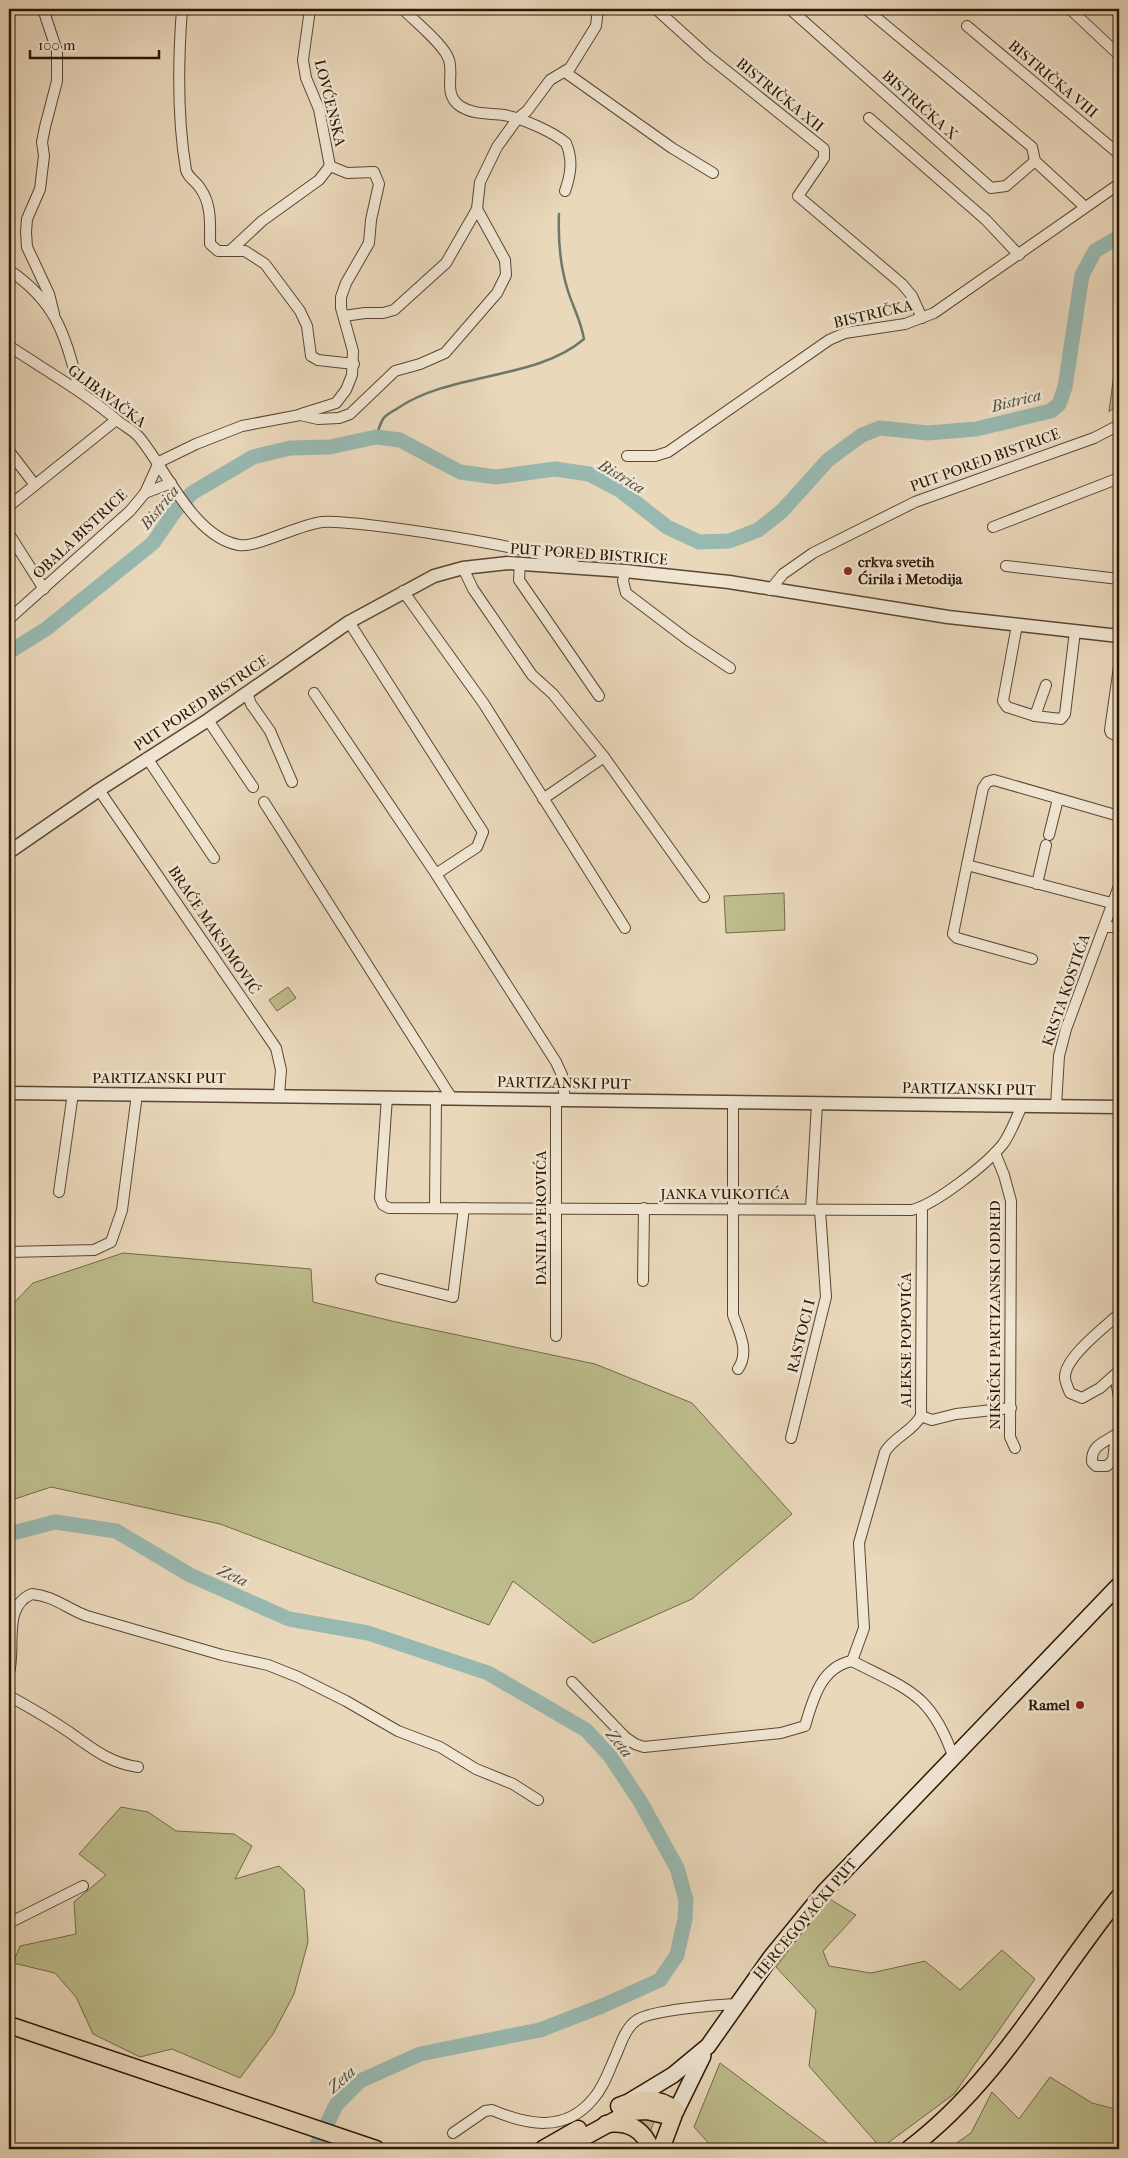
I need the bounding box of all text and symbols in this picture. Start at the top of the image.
scale bar [30,28,159,60]
text: 100 m [38,36,76,54]
street label: BISTRIČKA VIII [1005,36,1102,122]
street label: BISTRIČKA XII [733,54,827,136]
street label: LOVĆENSKA [311,58,350,149]
street label: BISTRIČKA X [878,66,962,144]
street label: BISTRIČKA [832,296,915,332]
street label: GLIBAVAČKA [64,361,150,431]
water label: Bistrica [988,385,1043,416]
street label: PUT PORED BISTRICE [907,424,1063,496]
water label: Bistrica [594,455,649,498]
water label: Bistrica [135,481,183,534]
street label: OBALA BISTRICE [29,486,131,582]
street label: PUT PORED BISTRICE [509,539,669,569]
place label: crkva svetih Ćirila i Metodija [858,553,964,588]
marker: crkva svetih Ćirila i Metodija [842,565,854,577]
street label: PUT PORED BISTRICE [130,651,272,755]
street label: BRAĆE MAKSIMOVIĆ [164,862,264,998]
street label: KRSTA KOSTIĆA [1038,931,1094,1049]
street label: PARTIZANSKI PUT [92,1069,227,1087]
street label: PARTIZANSKI PUT [497,1073,632,1093]
street label: PARTIZANSKI PUT [902,1079,1037,1099]
street label: DANILA PEROVIĆA [532,1150,550,1286]
street label: JANKA VUKOTIĆA [659,1185,790,1203]
street label: NIKŠIĆKI PARTIZANSKI ODRED [986,1200,1004,1430]
street label: ALEKSE POPOVIĆA [897,1272,915,1409]
street label: RASTOCI I [783,1297,819,1375]
water label: Zeta [214,1560,251,1590]
place label: Ramel [1028,1696,1071,1714]
marker: Ramel [1074,1699,1086,1711]
water label: Zeta [602,1725,637,1761]
street label: HERCEGOVAČKI PUT [749,1854,861,1983]
water label: Zeta [323,2062,359,2097]

